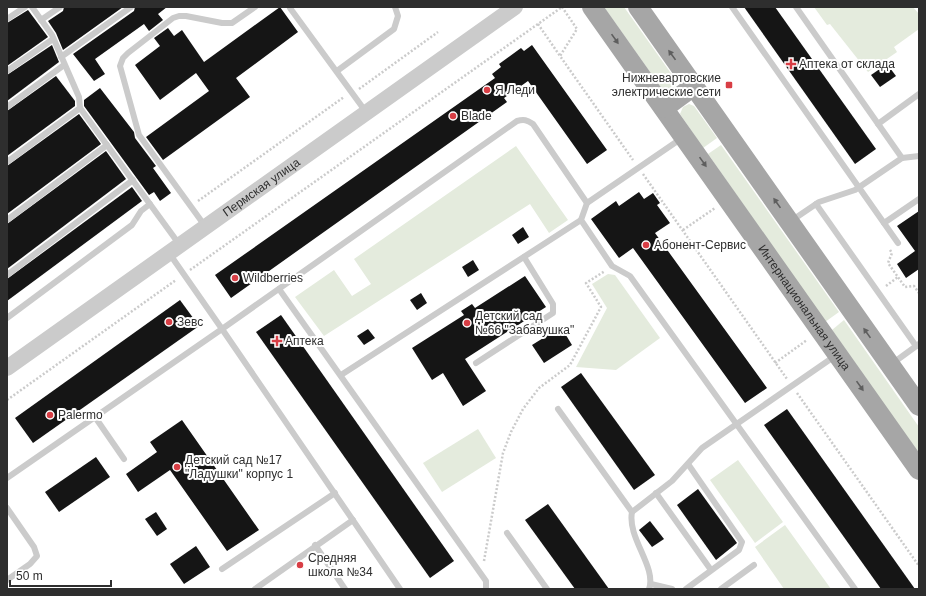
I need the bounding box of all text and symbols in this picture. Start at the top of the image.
one-way arrow [611,33,619,44]
one-way arrow [668,49,676,60]
place label: Аптека от склада [799,57,895,71]
marker: Аптека от склада [786,59,796,69]
place label: Нижневартовские электрические сети [612,71,721,99]
marker: Нижневартовские электрические сети [724,80,734,90]
place label: Я Леди [495,83,535,97]
marker: Я Леди [482,85,492,95]
place label: Blade [461,109,492,123]
marker: Blade [448,111,458,121]
street label: Пермская улица [220,155,303,219]
one-way arrow [699,157,707,168]
one-way arrow [773,198,781,208]
place label: Абонент-Сервис [654,238,746,252]
marker: Абонент-Сервис [641,240,651,250]
street label: Интернациональная улица [755,242,854,373]
place label: Wildberries [243,271,303,285]
marker: Wildberries [230,273,240,283]
place label: Детский сад №66 "Забавушка" [475,309,574,337]
place label: Зевс [177,315,203,329]
marker: Зевс [164,317,174,327]
marker: Детский сад №66 "Забавушка" [462,318,472,328]
one-way arrow [863,327,871,338]
place label: Аптека [285,334,324,348]
marker: Аптека [272,336,282,346]
one-way arrow [856,381,864,392]
place label: Palermo [58,408,103,422]
marker: Palermo [45,410,55,420]
place label: Детский сад №17 "Ладушки" корпус 1 [185,453,293,481]
marker: Детский сад №17 "Ладушки" корпус 1 [172,462,182,472]
place label: Средняя школа №34 [308,551,373,579]
marker: Средняя школа №34 [295,560,305,570]
scale bar [10,562,111,588]
text: 50 m [16,569,43,583]

